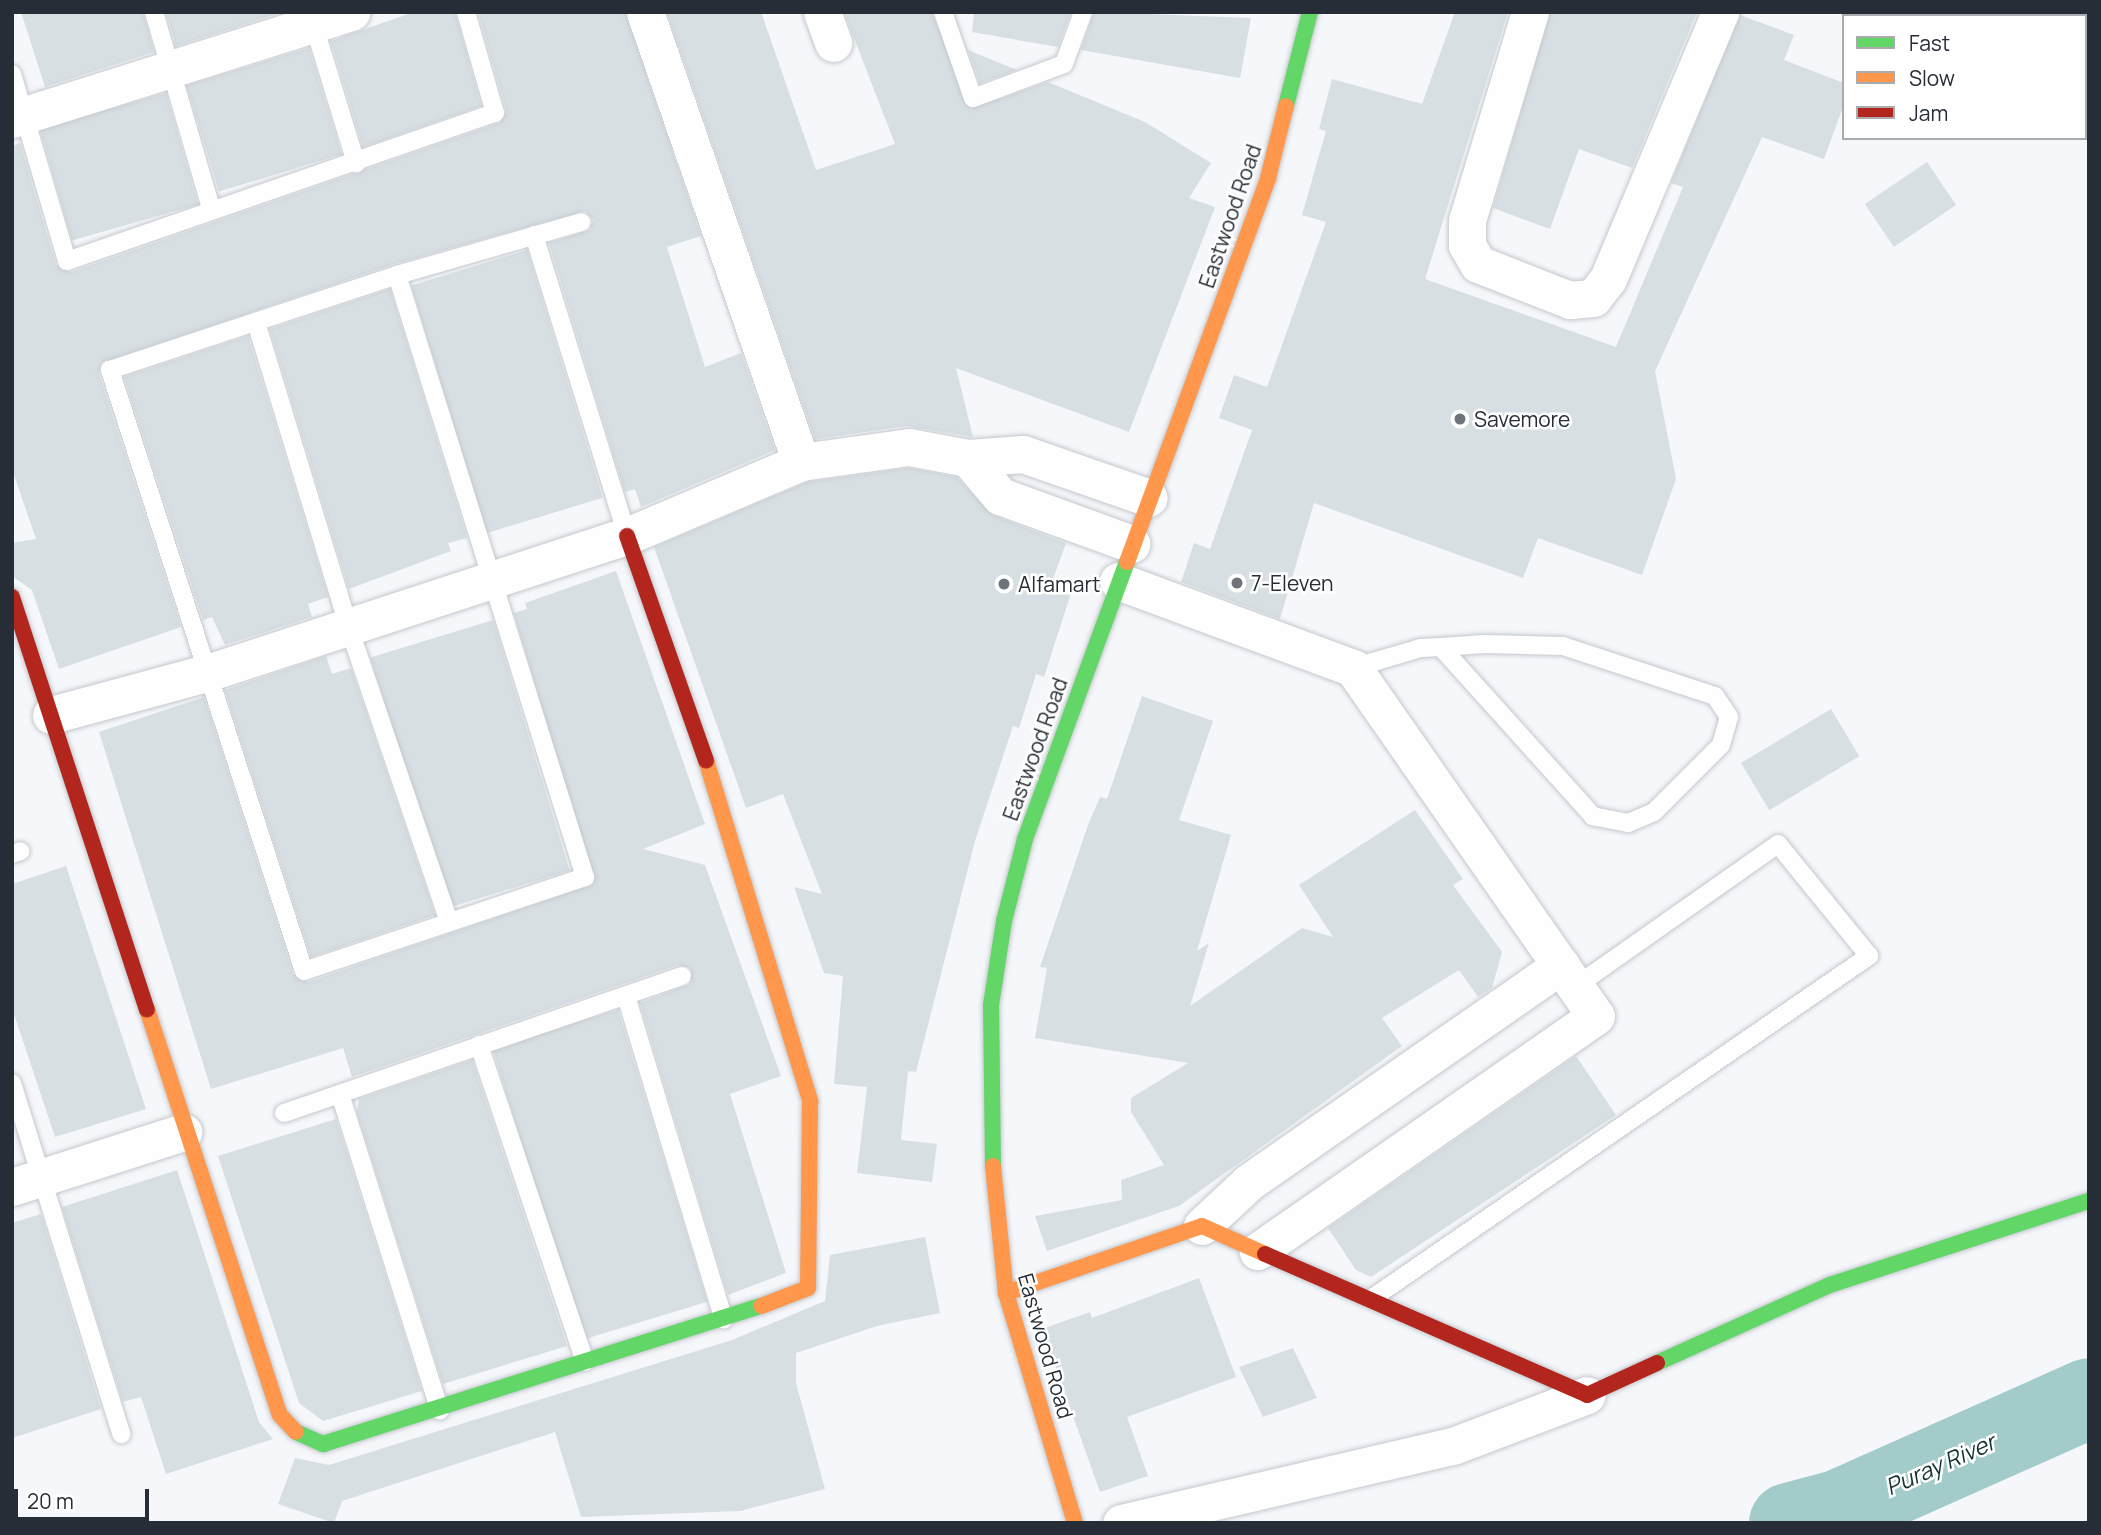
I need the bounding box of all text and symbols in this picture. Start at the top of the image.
legend [1842,14,2087,140]
text: Fast [1909,29,1950,57]
text: Slow [1909,64,1955,92]
text: Jam [1909,99,1948,127]
street label: Eastwood Road [1194,141,1266,291]
place label: Savemore [1474,406,1570,432]
marker: Savemore [1452,411,1468,427]
place label: 7-Eleven [1251,570,1333,596]
place label: Alfamart [1018,571,1100,597]
marker: 7-Eleven [1229,575,1245,591]
marker: Alfamart [996,576,1012,592]
street label: Eastwood Road [998,674,1072,824]
street label: Eastwood Road [1013,1270,1079,1422]
water label: Puray River [1881,1428,1999,1500]
scale bar [18,1476,152,1520]
text: 20 m [27,1487,74,1515]

